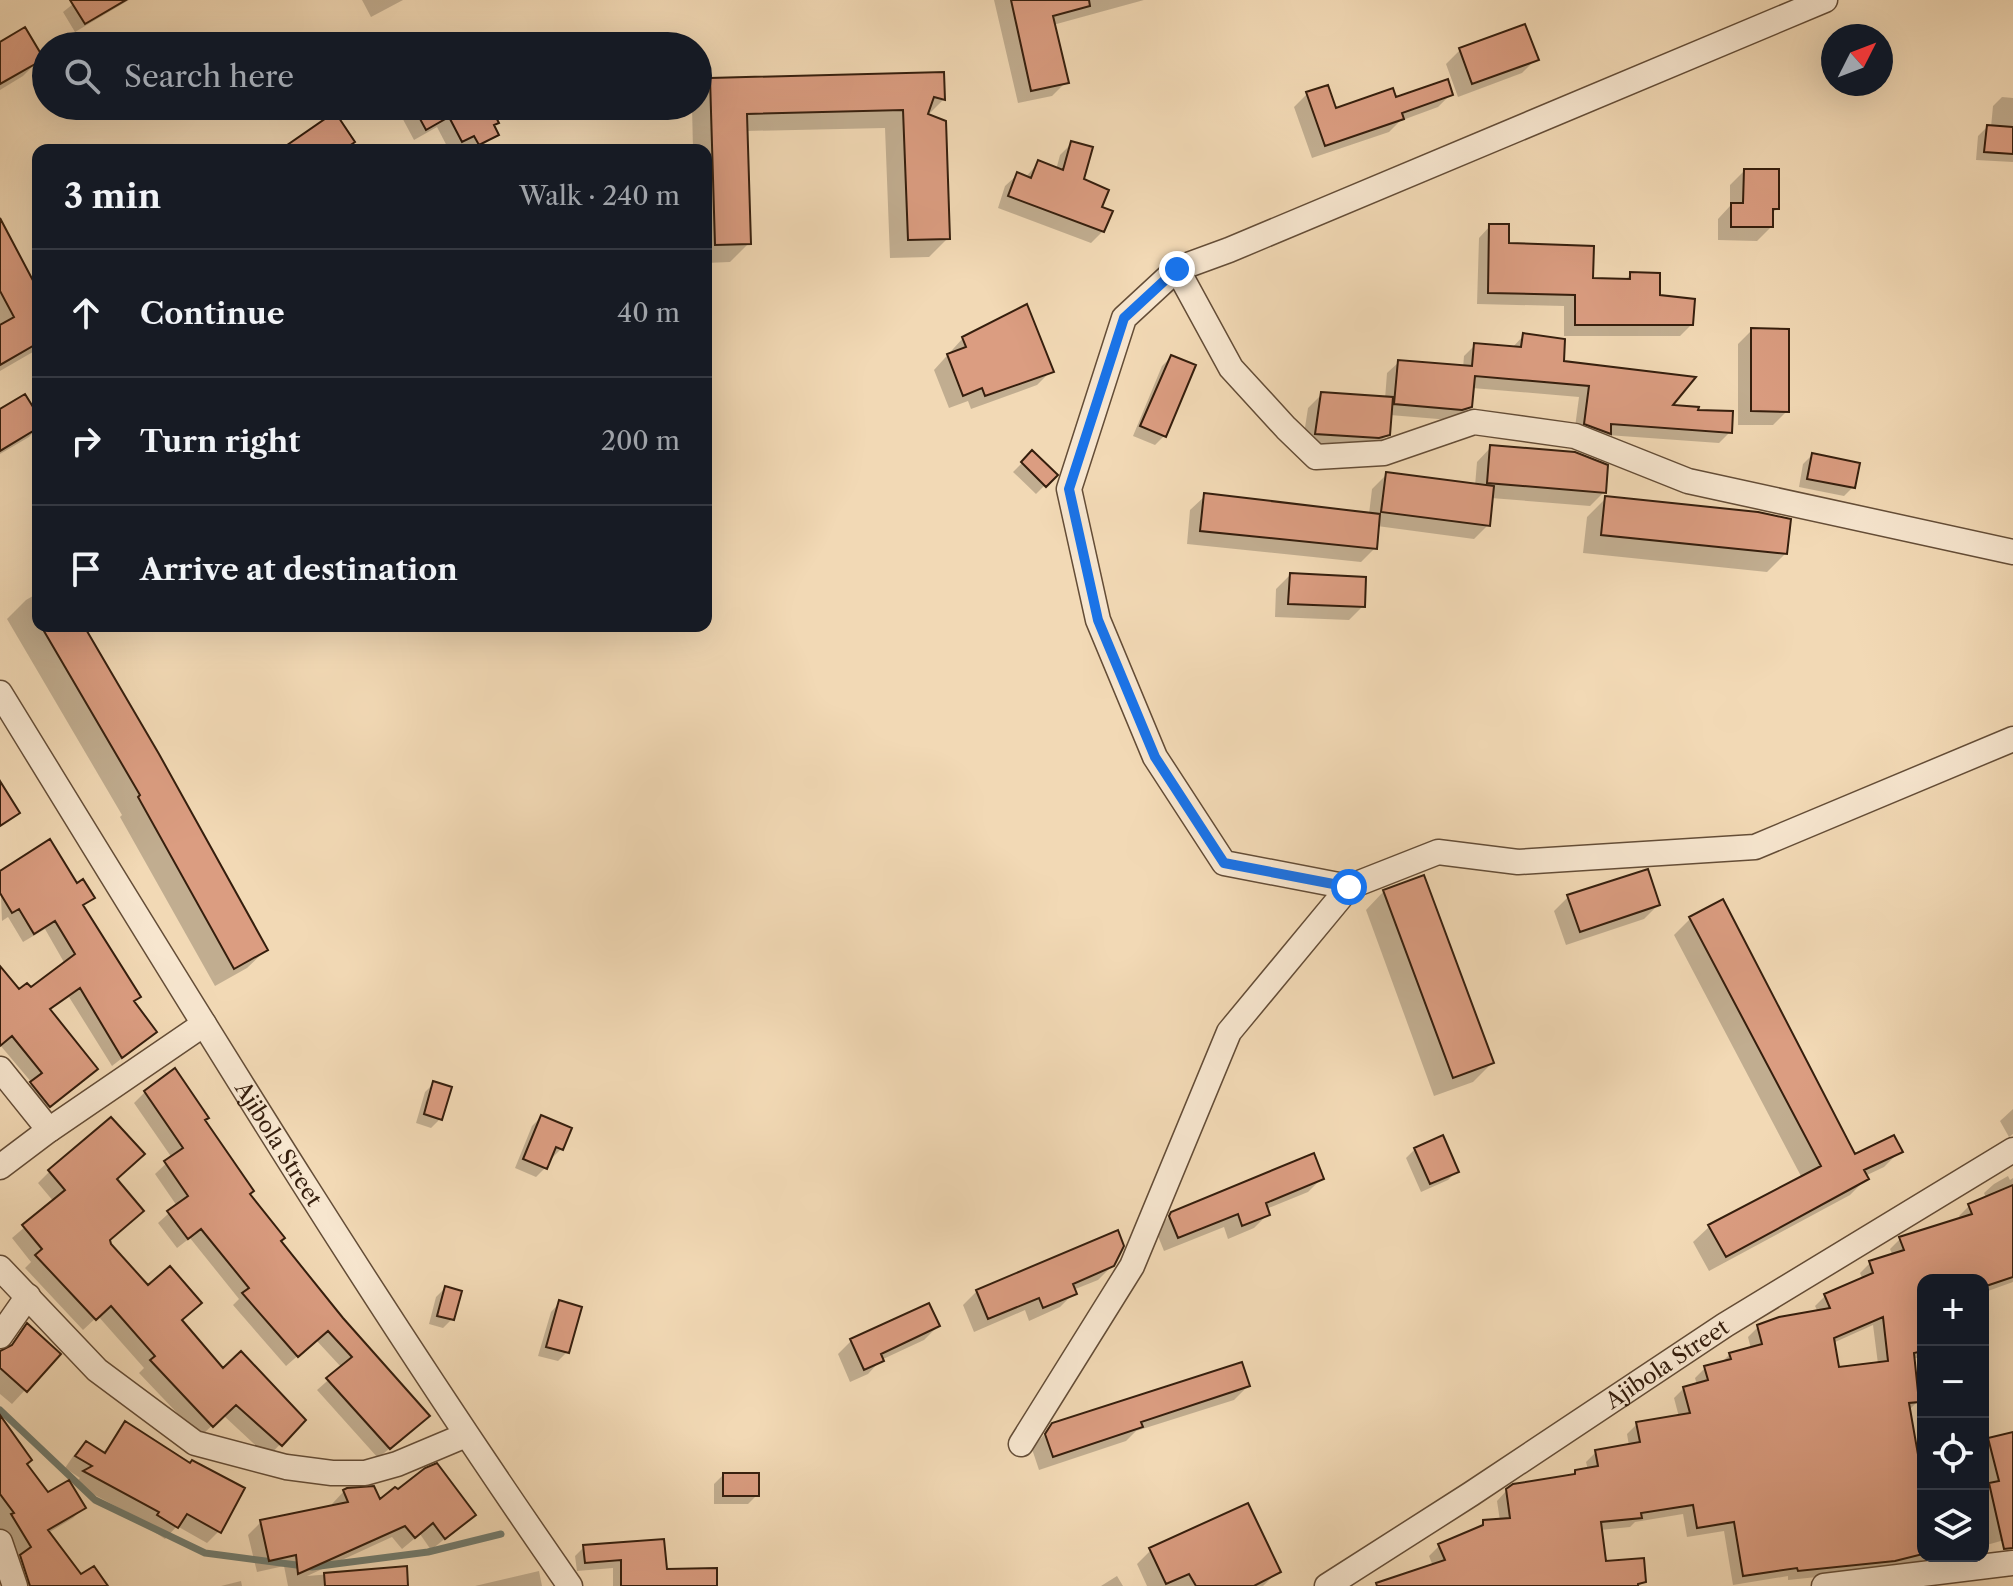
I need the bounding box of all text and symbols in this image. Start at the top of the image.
north arrow [1821,24,1893,96]
search box [32,32,712,120]
icon: search [60,54,104,98]
text: Search here [124,58,294,95]
text: 3 min [64,175,161,217]
text: Walk · 240 m [519,180,680,212]
route end [1159,251,1195,287]
icon: ahead [64,291,108,335]
text: Continue [140,295,285,332]
text: 40 m [617,297,680,329]
icon: right [64,419,108,463]
text: Turn right [140,423,300,460]
text: 200 m [601,425,680,457]
icon: arrive [64,547,108,591]
text: Arrive at destination [140,551,458,588]
route start [1331,869,1367,905]
street label: Ajibola Street [229,1076,328,1212]
map controls [1917,1274,1989,1562]
button: + [1917,1274,1989,1346]
street label: Ajibola Street [1600,1313,1734,1415]
button: − [1917,1346,1989,1418]
button: locate [1917,1418,1989,1490]
button: layers [1917,1490,1989,1562]

